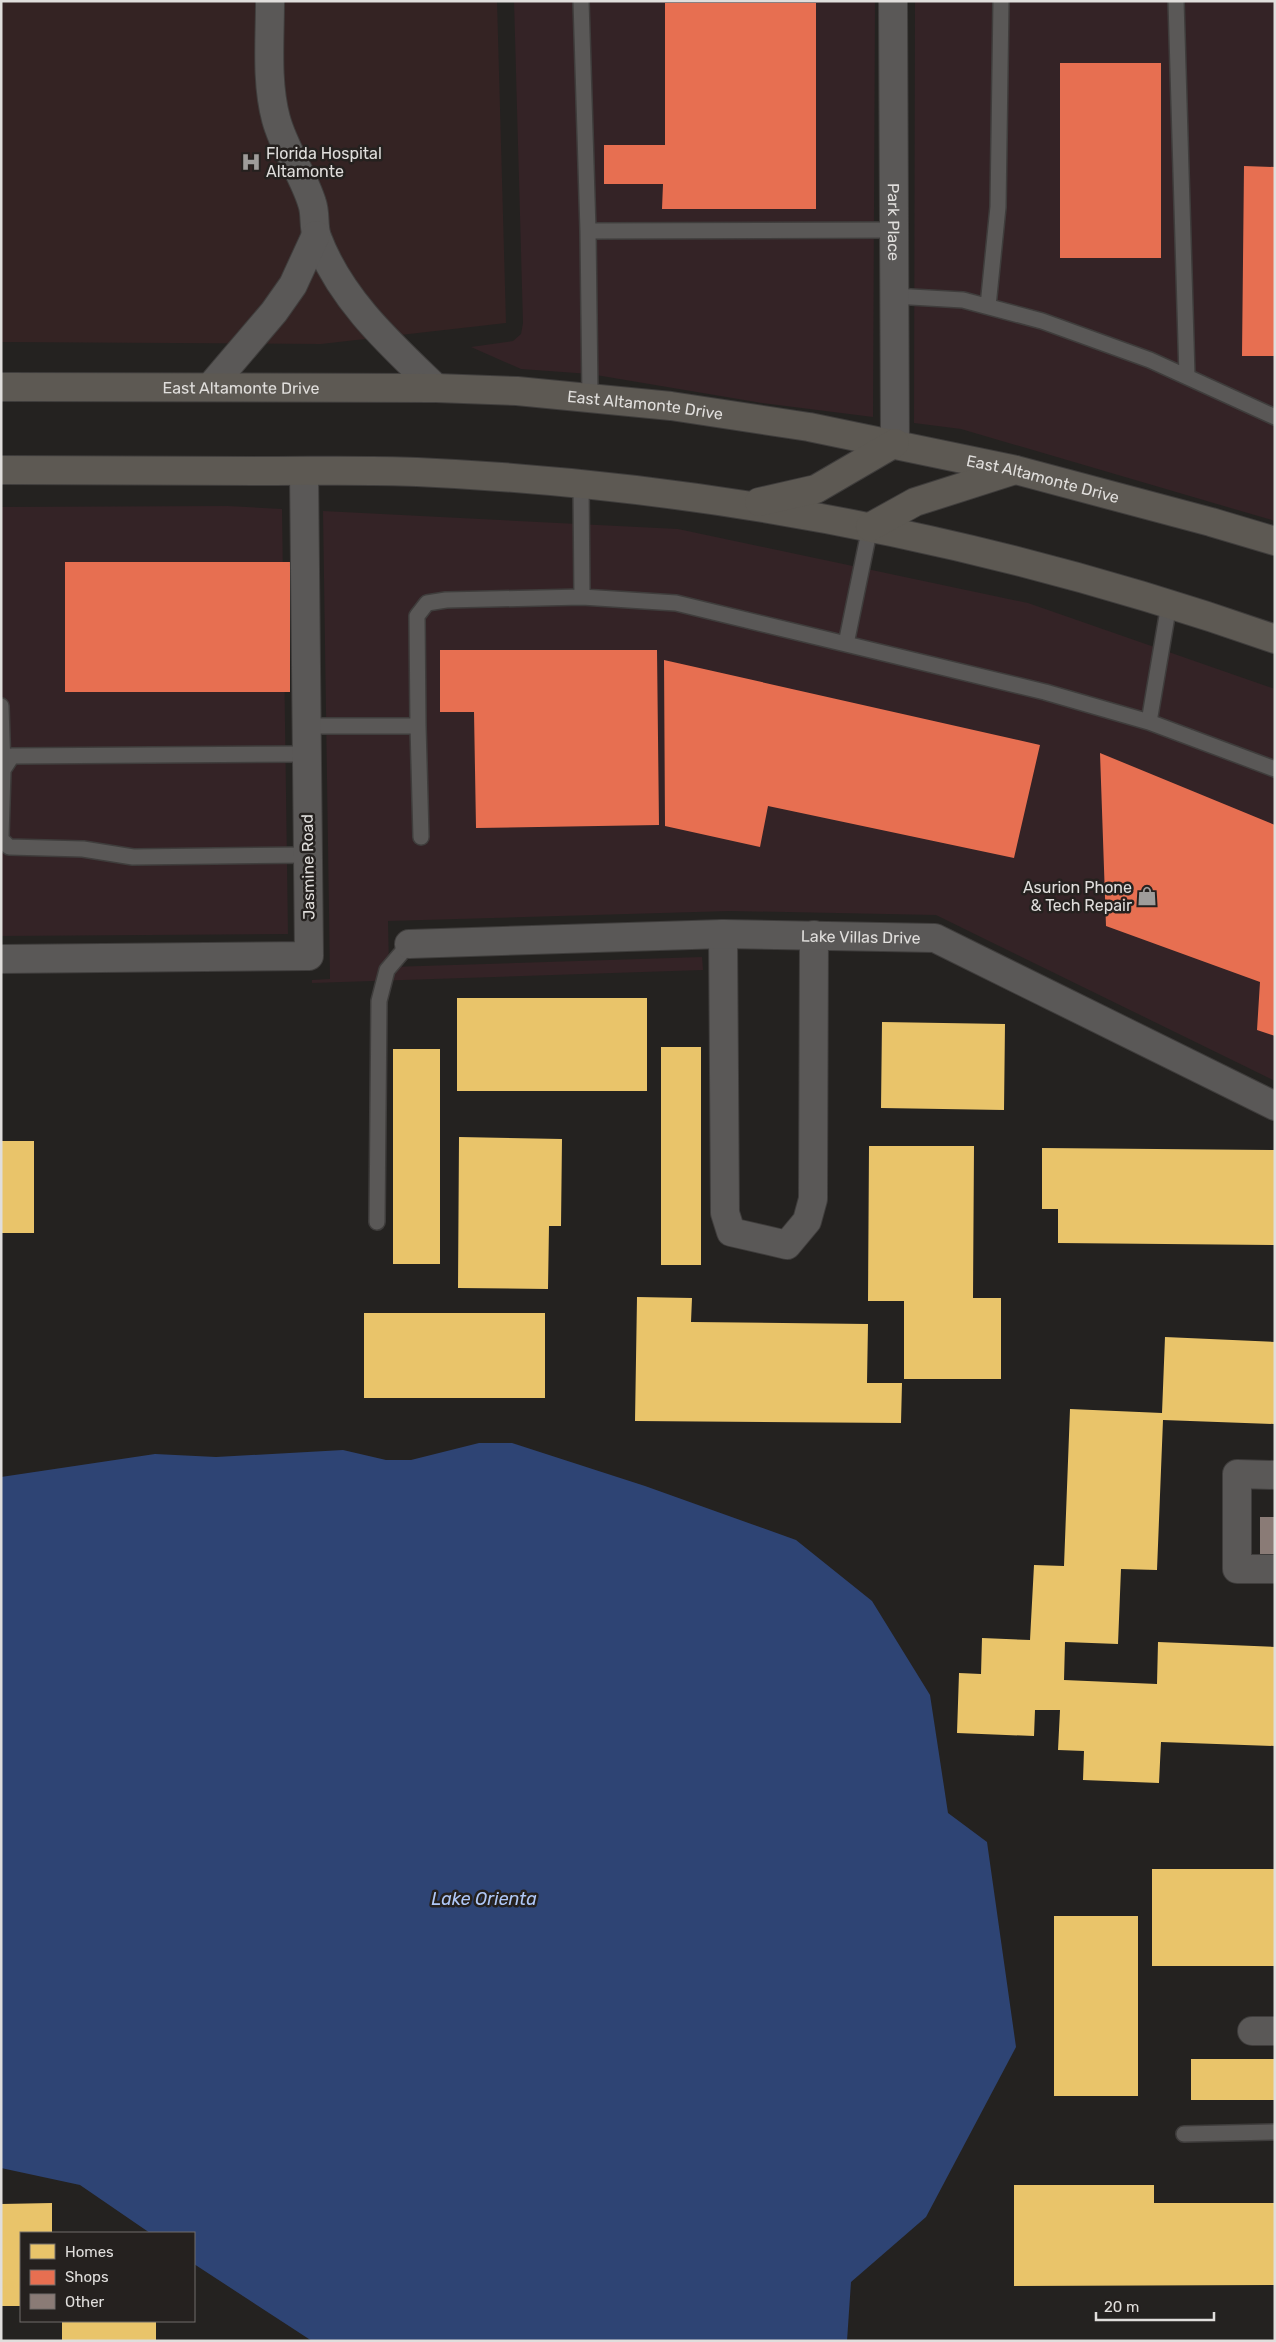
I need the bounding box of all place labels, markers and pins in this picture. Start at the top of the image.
place label: Florida Hospital Altamonte [266,144,382,181]
hospital icon: Florida Hospital Altamonte [240,151,262,173]
place label: Asurion Phone & Tech Repair [1023,878,1132,915]
shop icon: Asurion Phone & Tech Repair [1136,885,1158,907]

